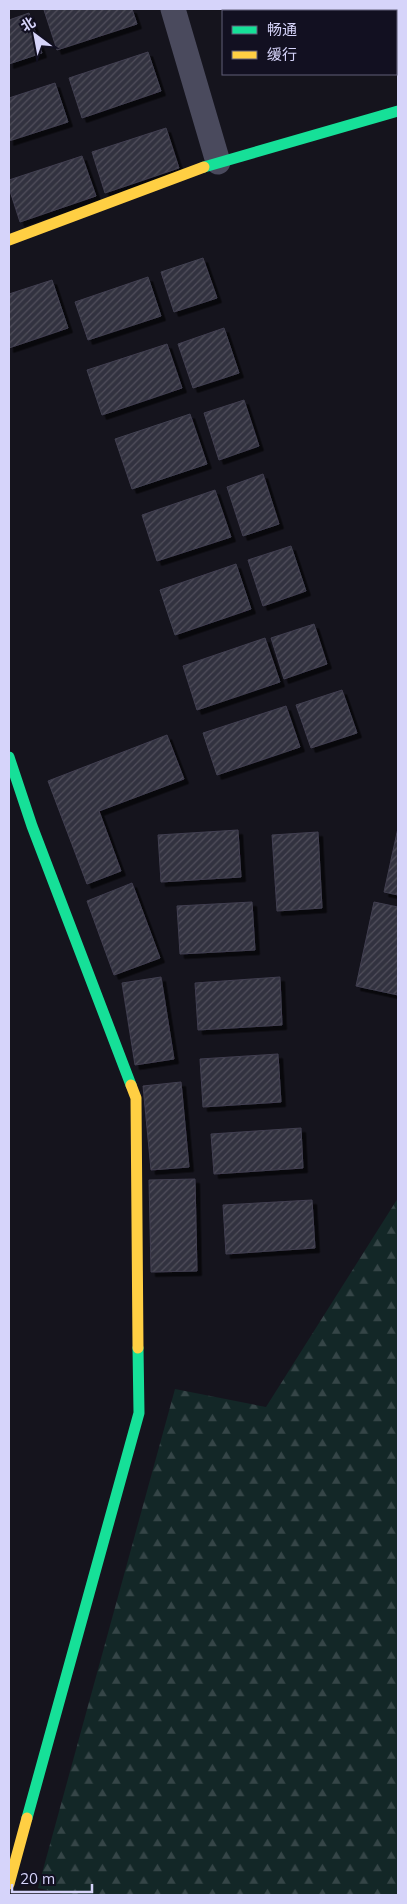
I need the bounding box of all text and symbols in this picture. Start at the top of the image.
north arrow [10,10,60,60]
legend [222,10,397,75]
text: 北 [17,13,39,35]
text: 畅通 [267,20,297,39]
text: 缓行 [267,45,297,64]
scale bar [12,1862,92,1894]
text: 20 m [20,1869,55,1888]

